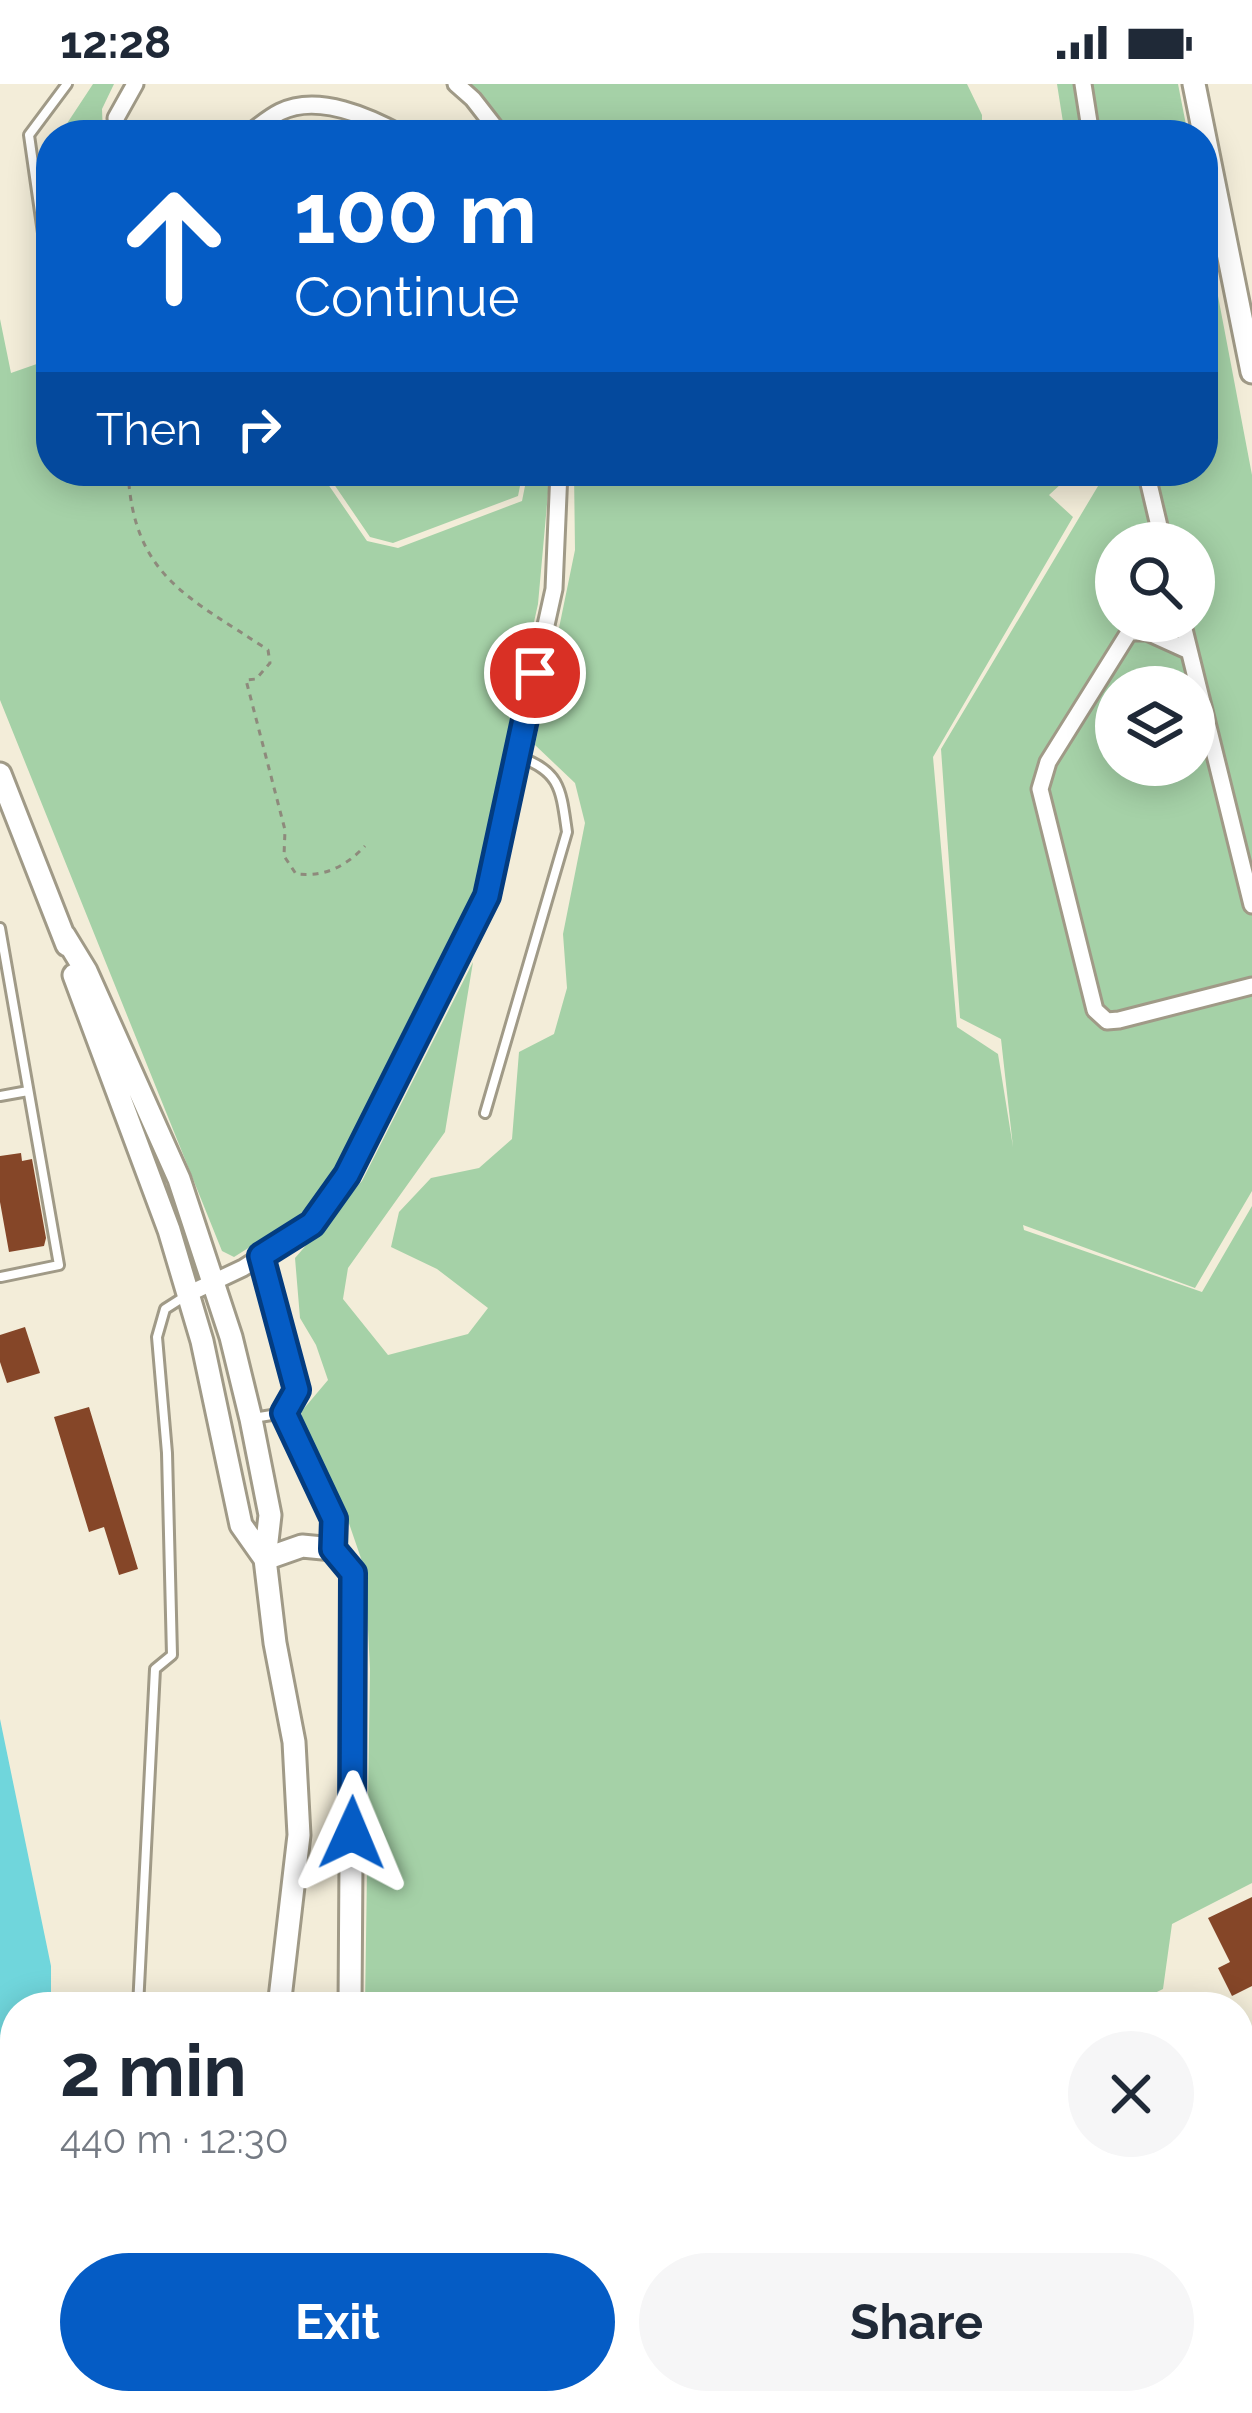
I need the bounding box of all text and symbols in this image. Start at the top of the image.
text: 12:28 [60,16,171,69]
text: 100 m [294,164,537,263]
icon: ahead [96,168,252,324]
text: Continue [294,265,520,329]
icon: right [226,396,292,462]
text: Then [96,403,202,456]
map controls [1095,522,1215,786]
button: search [1095,522,1215,642]
pin [484,622,586,724]
icon: arrive [502,640,568,706]
button: layers [1095,666,1215,786]
position arrow [289,1770,415,1896]
text: 2 min [60,2028,247,2113]
button: close [1068,2031,1194,2157]
text: 440 m · 12:30 [60,2116,289,2162]
button: Exit [60,2253,615,2391]
button: Share [639,2253,1194,2391]

